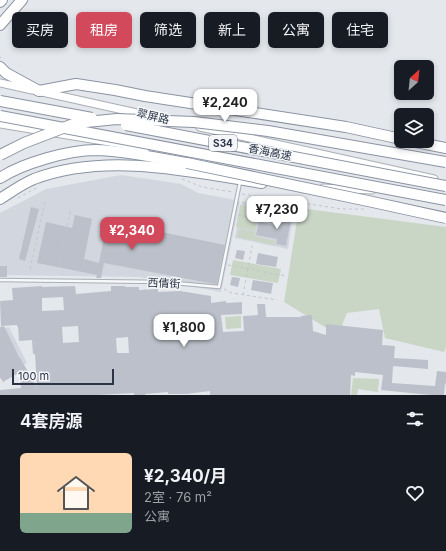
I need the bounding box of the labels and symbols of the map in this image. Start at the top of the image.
north arrow [394,60,434,100]
pin: ¥2,240 [192,89,258,123]
street label: 翠屏路 [135,105,171,127]
road number: S34 [209,135,237,151]
street label: 香海高速 [247,141,293,163]
pin: ¥7,230 [244,196,310,230]
pin: ¥2,340 [99,217,165,251]
street label: 西倩街 [147,275,181,291]
pin: ¥1,800 [151,314,217,348]
scale bar [12,367,114,386]

